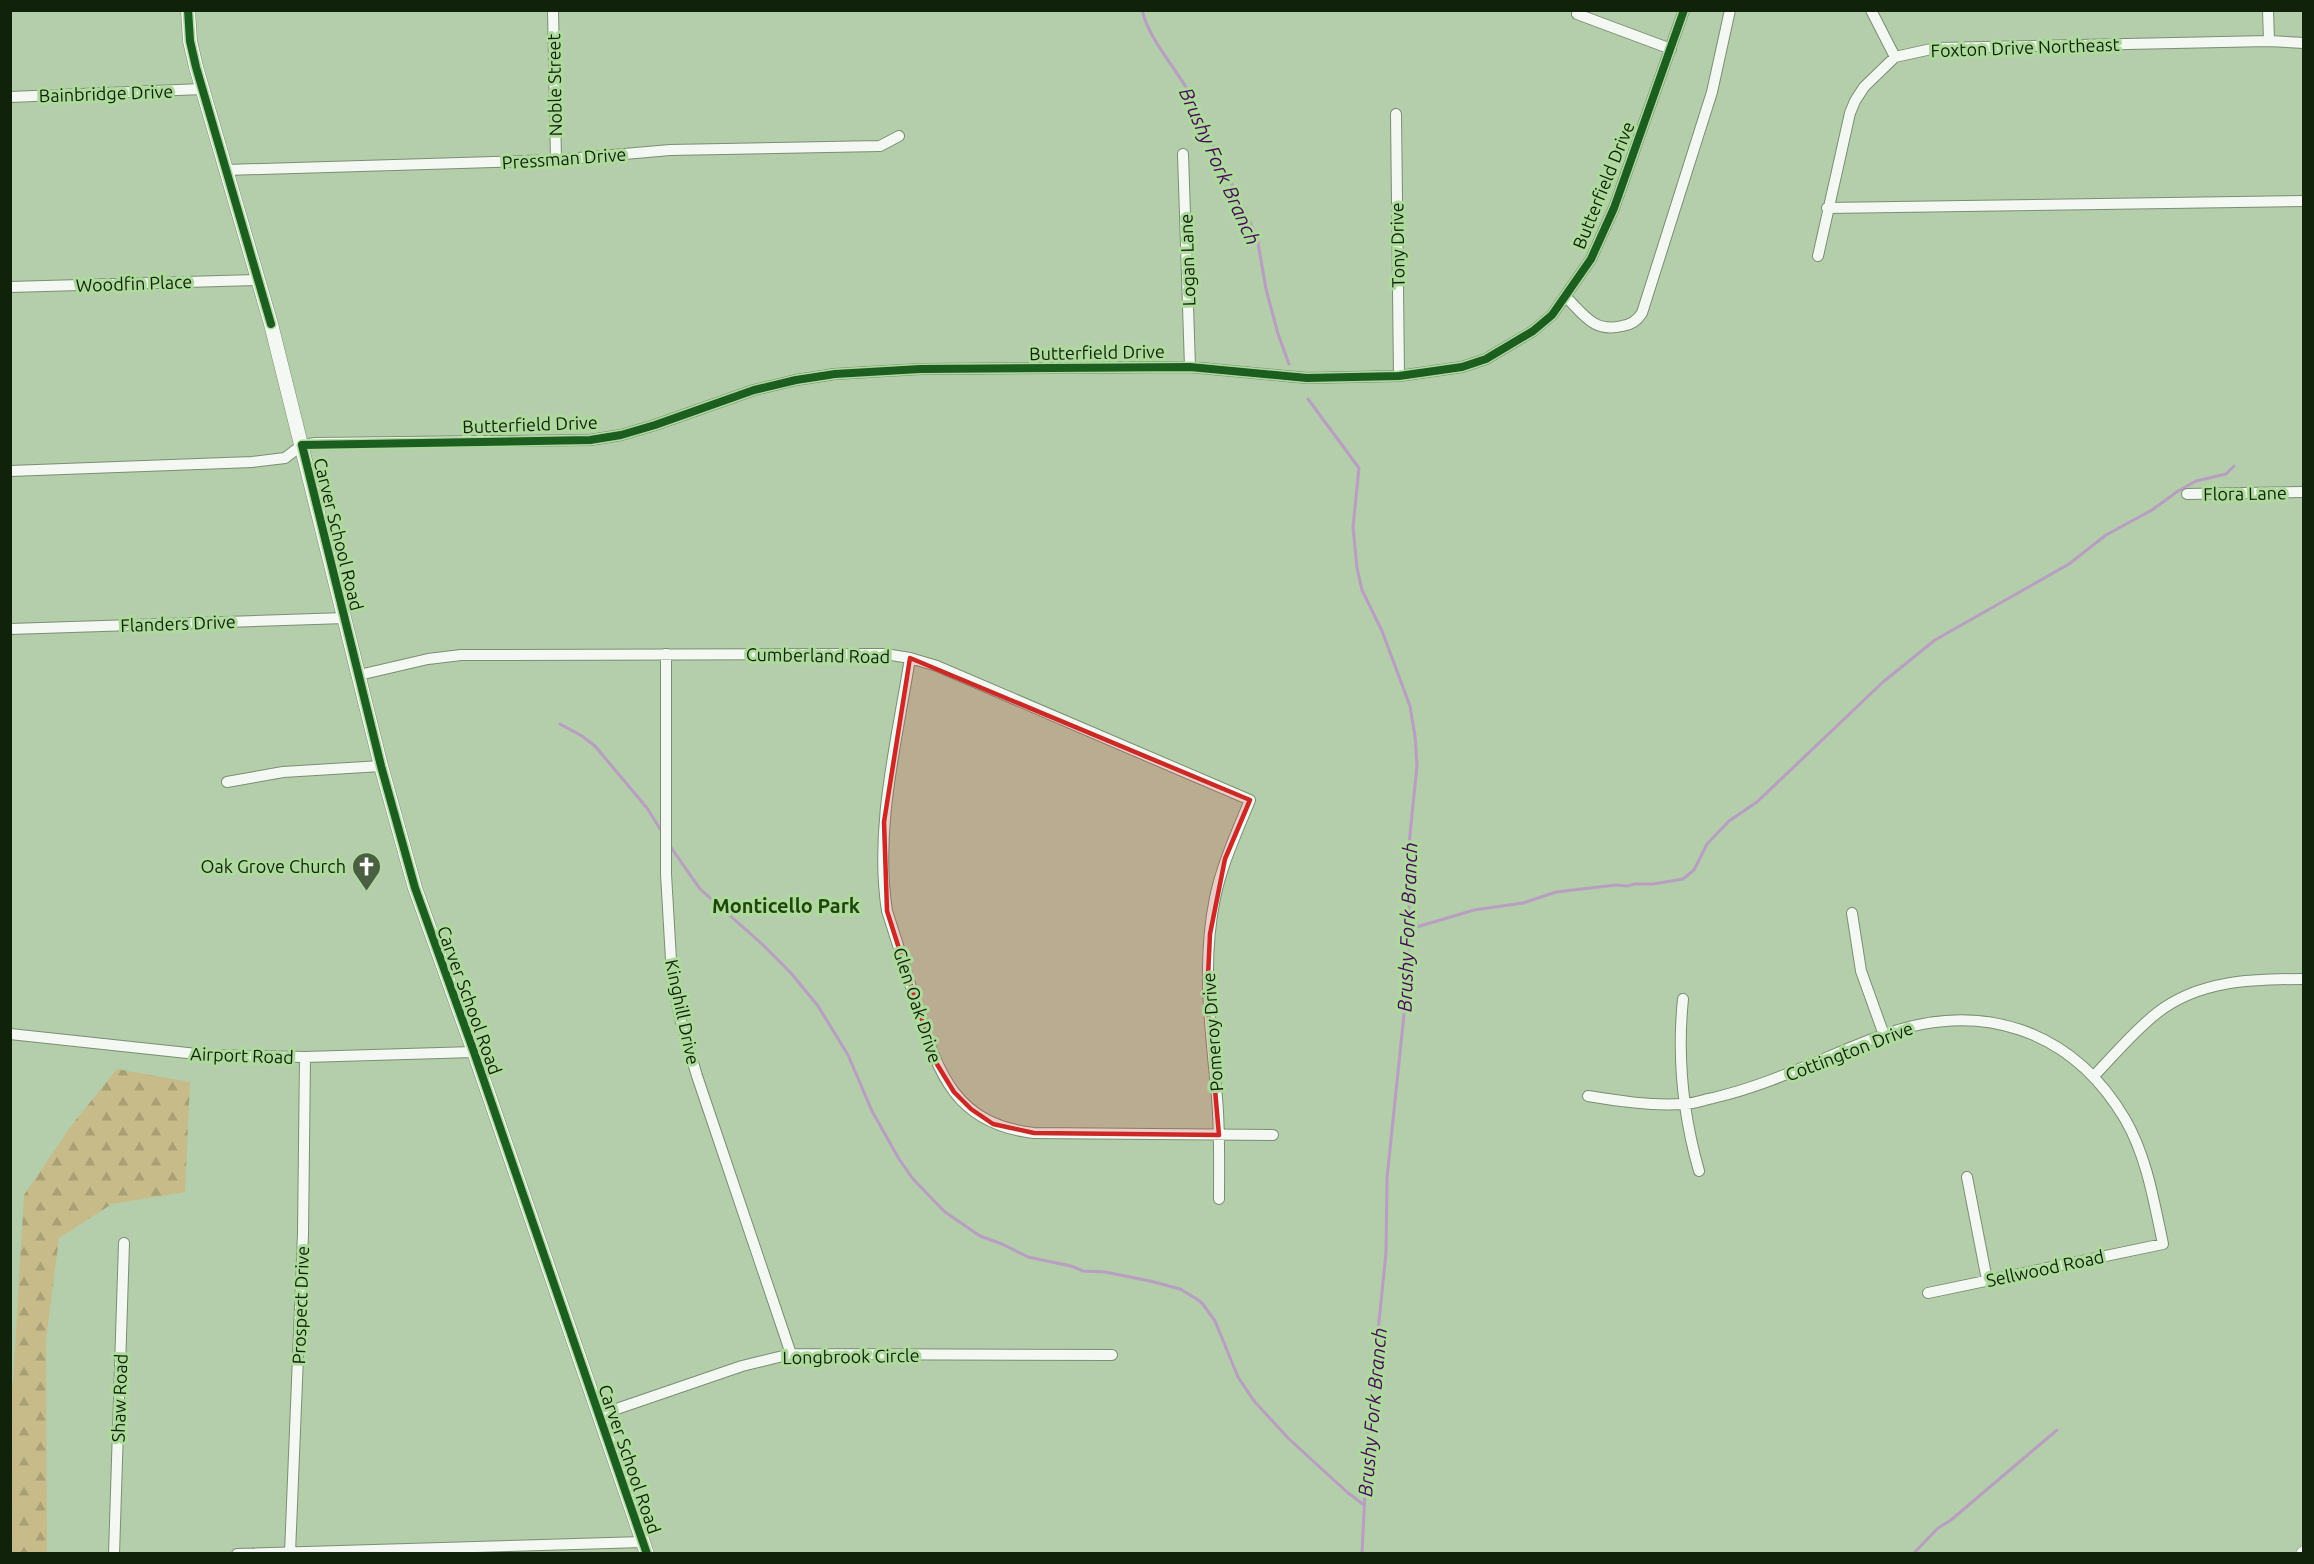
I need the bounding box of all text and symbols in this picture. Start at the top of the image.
street label: Noble Street [543,33,565,137]
street label: Foxton Drive Northeast [1930,34,2120,60]
street label: Bainbridge Drive [38,81,174,105]
water label: Brushy Fork Branch [1175,84,1265,248]
street label: Butterfield Drive [1568,118,1638,252]
street label: Pressman Drive [501,144,627,172]
street label: Tony Drive [1386,202,1408,288]
street label: Logan Lane [1175,214,1199,306]
street label: Woodfin Place [75,271,193,295]
street label: Butterfield Drive [1029,341,1165,363]
street label: Butterfield Drive [462,412,598,436]
street label: Carver School Road [310,456,368,612]
street label: Flora Lane [2203,482,2287,504]
street label: Flanders Drive [120,611,236,635]
street label: Cumberland Road [746,644,890,666]
water label: Brushy Fork Branch [1393,842,1421,1012]
church icon: Oak Grove Church [351,850,383,892]
place label: Oak Grove Church [200,856,346,876]
district label: Monticello Park [712,894,860,917]
street label: Carver School Road [434,923,506,1077]
street label: Glen Oak Drive [890,945,946,1065]
street label: Kinghill Drive [662,958,704,1066]
street label: Pomeroy Drive [1198,972,1226,1092]
street label: Cottington Drive [1782,1017,1916,1085]
street label: Airport Road [190,1043,294,1067]
street label: Prospect Drive [288,1245,312,1365]
street label: Sellwood Road [1984,1246,2106,1290]
water label: Brushy Fork Branch [1353,1326,1391,1498]
street label: Longbrook Circle [782,1345,920,1367]
street label: Shaw Road [107,1353,131,1443]
street label: Carver School Road [595,1382,665,1536]

